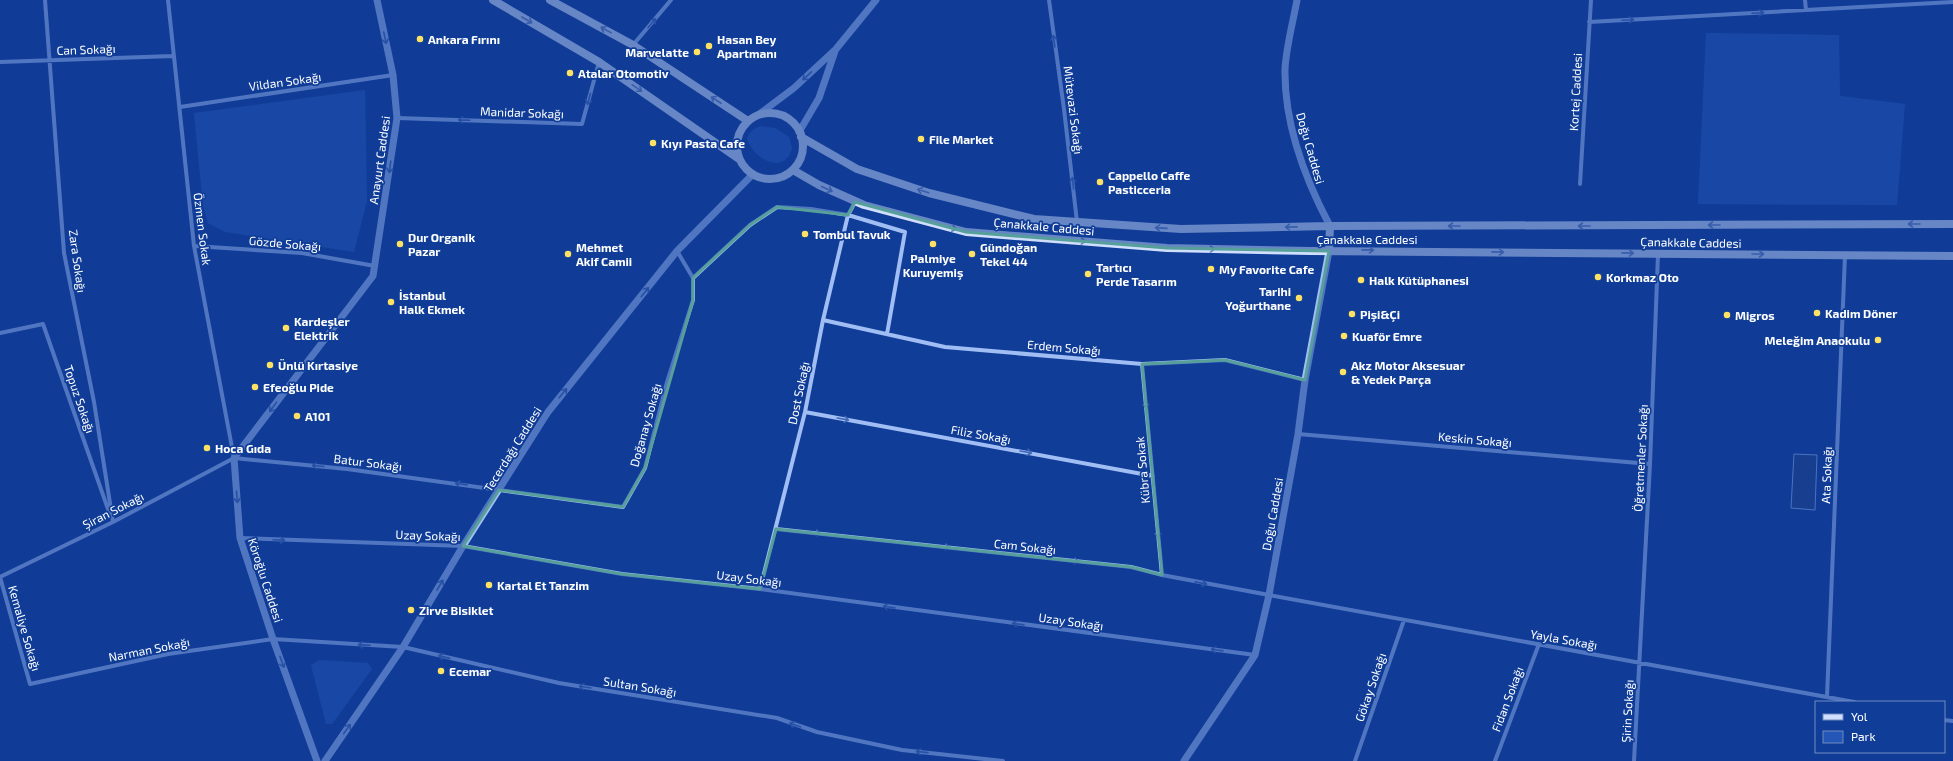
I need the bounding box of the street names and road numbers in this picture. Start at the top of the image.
street label: Can Sokağı [56,41,116,57]
street label: Kortej Caddesi [1566,53,1585,131]
street label: Mütevazi Sokağı [1062,65,1086,155]
street label: Vildan Sokağı [248,69,322,93]
street label: Manidar Sokağı [480,104,564,120]
street label: Doğu Caddesi [1294,111,1328,185]
street label: Anayurt Caddesi [366,115,392,205]
street label: Özmen Sokak [192,192,214,266]
street label: Çanakkale Caddesi [993,215,1095,238]
street label: Zara Sokağı [67,229,89,293]
street label: Çanakkale Caddesi [1316,232,1418,247]
street label: Gözde Sokağı [248,233,322,253]
street label: Çanakkale Caddesi [1640,234,1742,251]
street label: Erdem Sokağı [1027,337,1101,357]
street label: Dost Sokağı [784,360,812,426]
street label: Topuz Sokağı [62,363,98,435]
street label: Doğanay Sokağı [626,382,664,468]
street label: Tecerdağı Caddesi [480,404,544,494]
street label: Öğretmenler Sokağı [1630,404,1650,512]
street label: Filiz Sokağı [950,422,1012,446]
street label: Keskin Sokağı [1437,429,1513,449]
street label: Kübra Sokak [1132,436,1152,504]
street label: Ata Sokağı [1818,446,1834,504]
street label: Batur Sokağı [333,451,403,473]
street label: Doğu Caddesi [1259,476,1285,552]
street label: Şiran Sokağı [80,489,147,533]
street label: Uzay Sokağı [395,527,461,543]
street label: Köroğlu Caddesi [246,536,286,624]
street label: Cam Sokağı [993,536,1057,556]
street label: Uzay Sokağı [716,567,782,589]
street label: Kemaliye Sokağı [6,584,44,672]
street label: Uzay Sokağı [1038,610,1104,632]
street label: Yayla Sokağı [1529,626,1599,652]
street label: Narman Sokağı [107,634,191,664]
street label: Gökay Sokağı [1352,651,1388,723]
street label: Fidan Sokağı [1488,665,1526,733]
street label: Sultan Sokağı [602,673,678,699]
street label: Şirin Sokağı [1618,679,1638,743]

